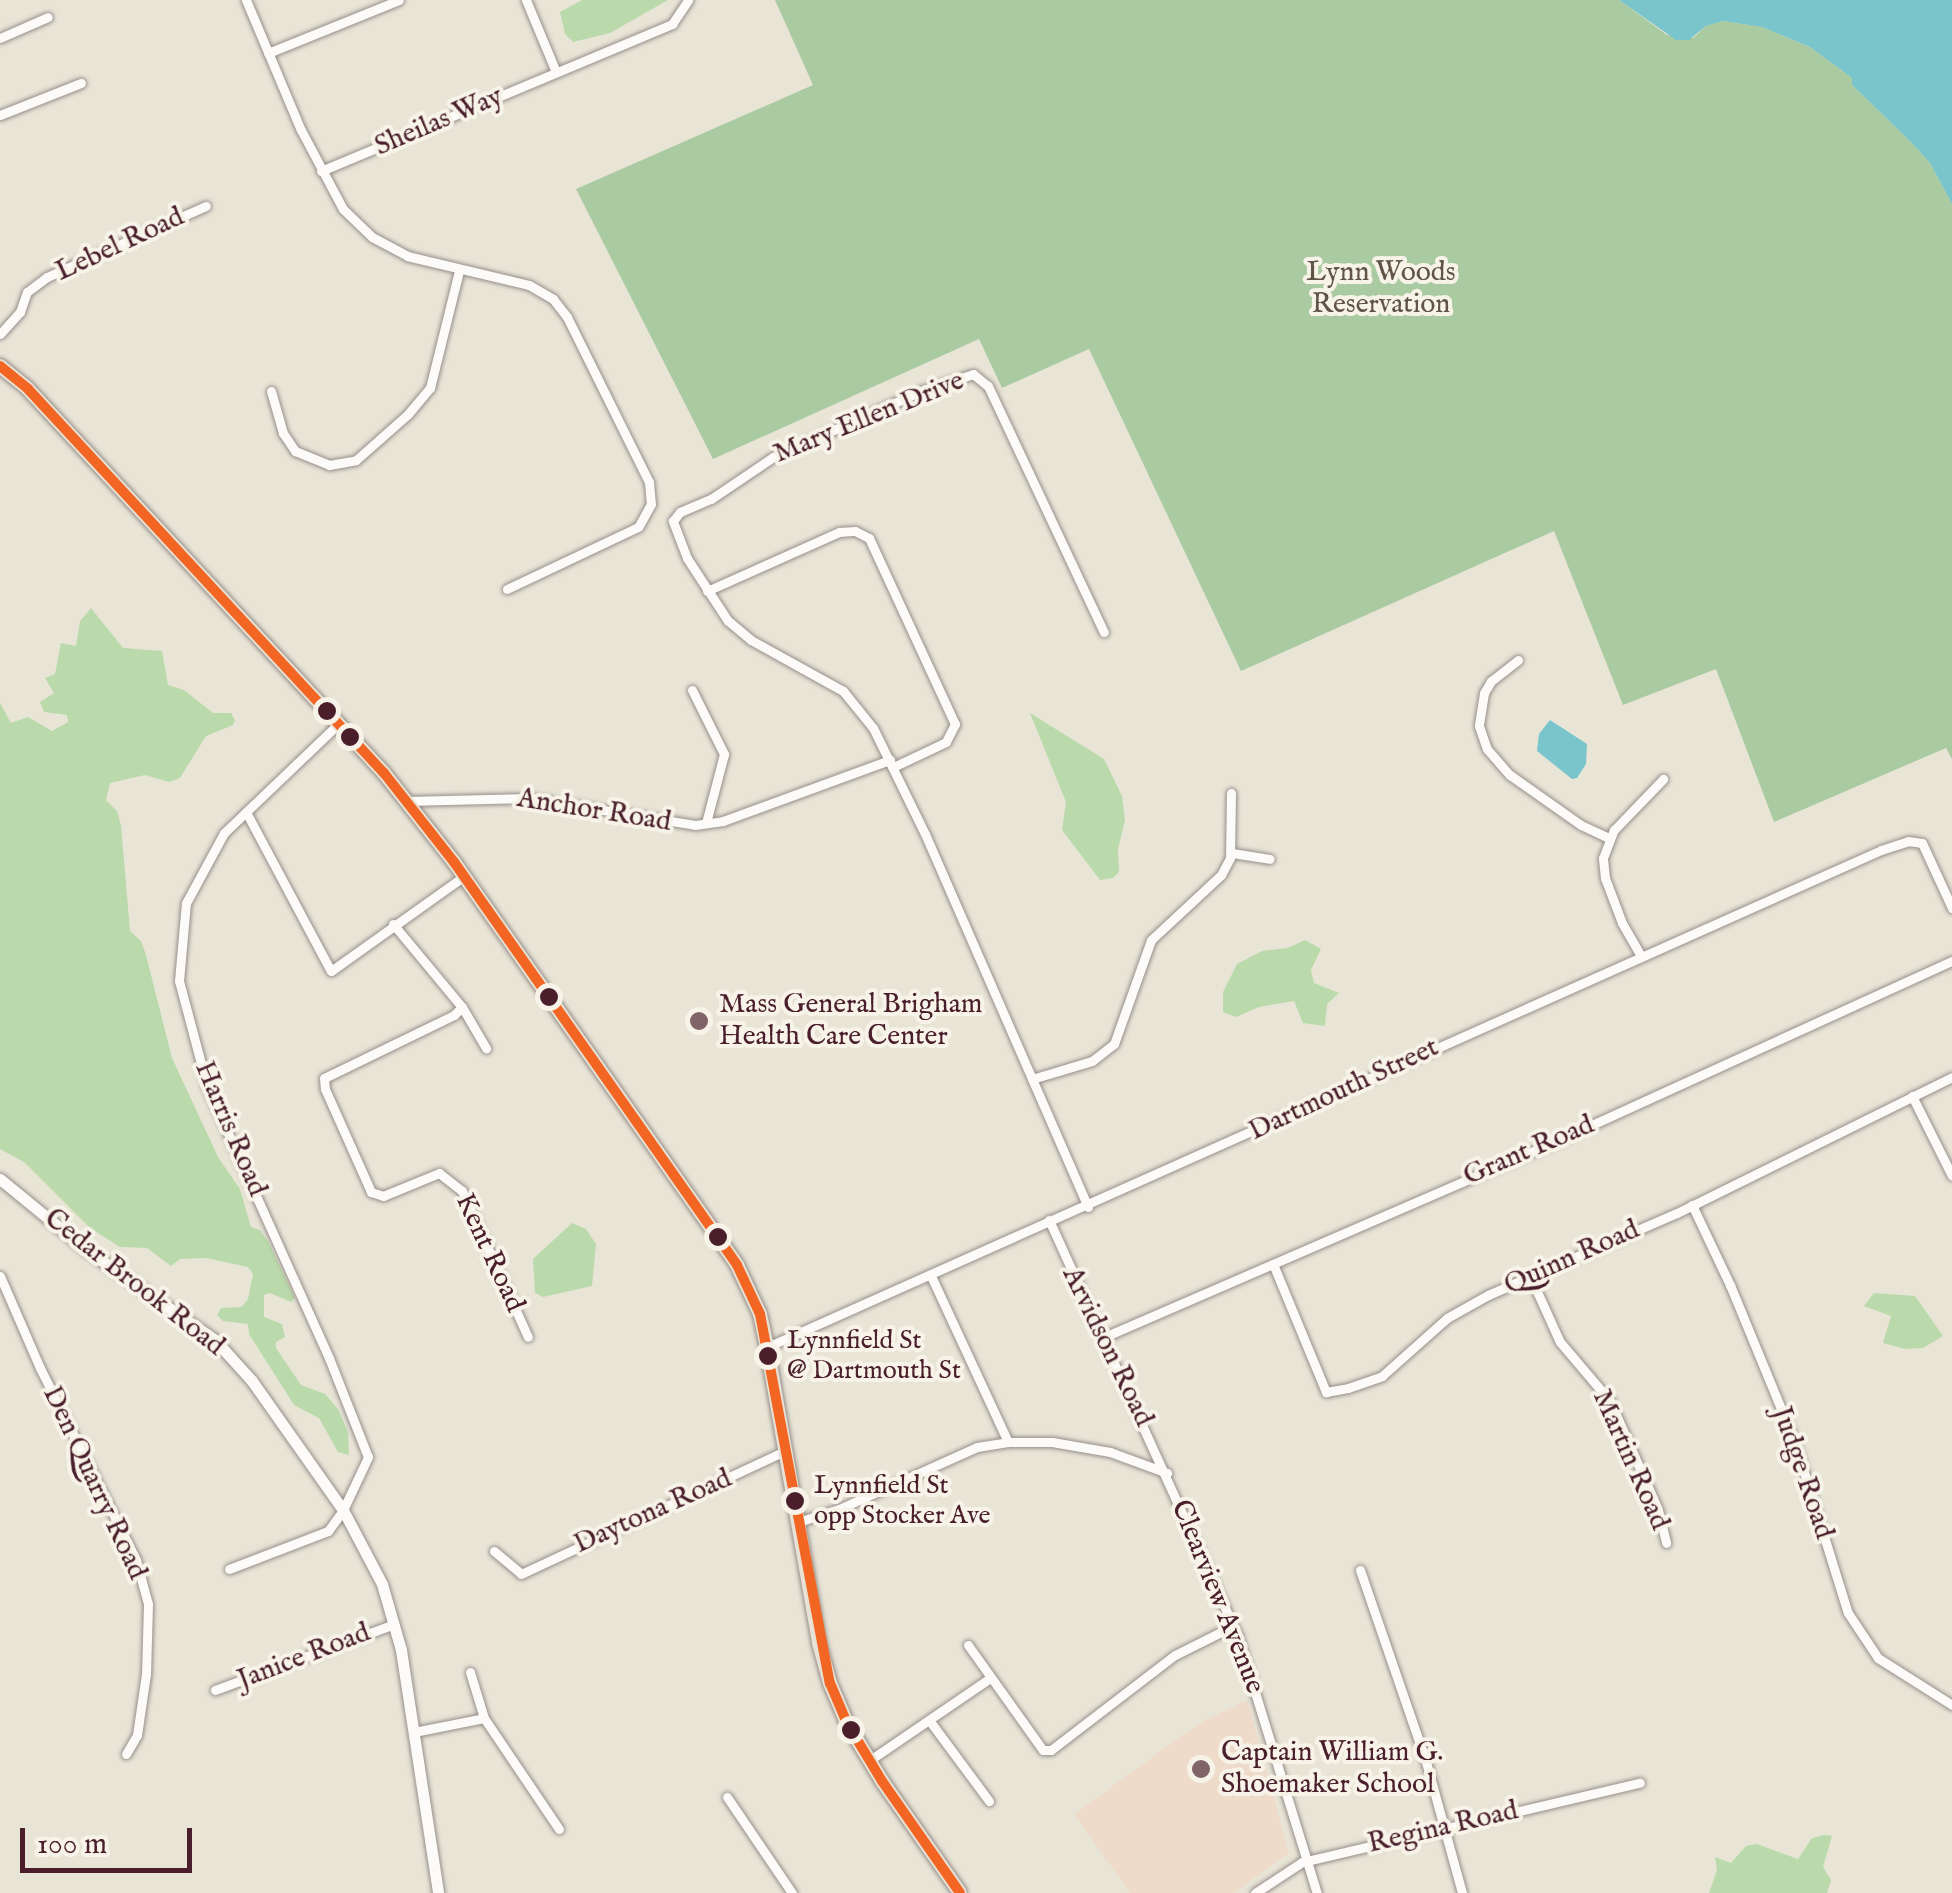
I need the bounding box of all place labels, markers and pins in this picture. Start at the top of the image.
unlabelled marker [317,701,337,721]
unlabelled marker [340,727,360,747]
unlabelled marker [539,987,559,1007]
place label: Mass General Brigham Health Care Center [719,988,982,1054]
marker: Mass General Brigham Health Care Center [688,1010,710,1032]
unlabelled marker [708,1227,728,1247]
place label: Lynnfield St @ Dartmouth St [787,1325,961,1386]
marker: Lynnfield St @ Dartmouth St [758,1346,778,1366]
place label: Lynnfield St opp Stocker Ave [814,1470,990,1532]
marker: Lynnfield St opp Stocker Ave [785,1491,805,1511]
unlabelled marker [841,1720,861,1740]
place label: Captain William G. Shoemaker School [1221,1736,1443,1802]
marker: Captain William G. Shoemaker School [1190,1758,1212,1780]

